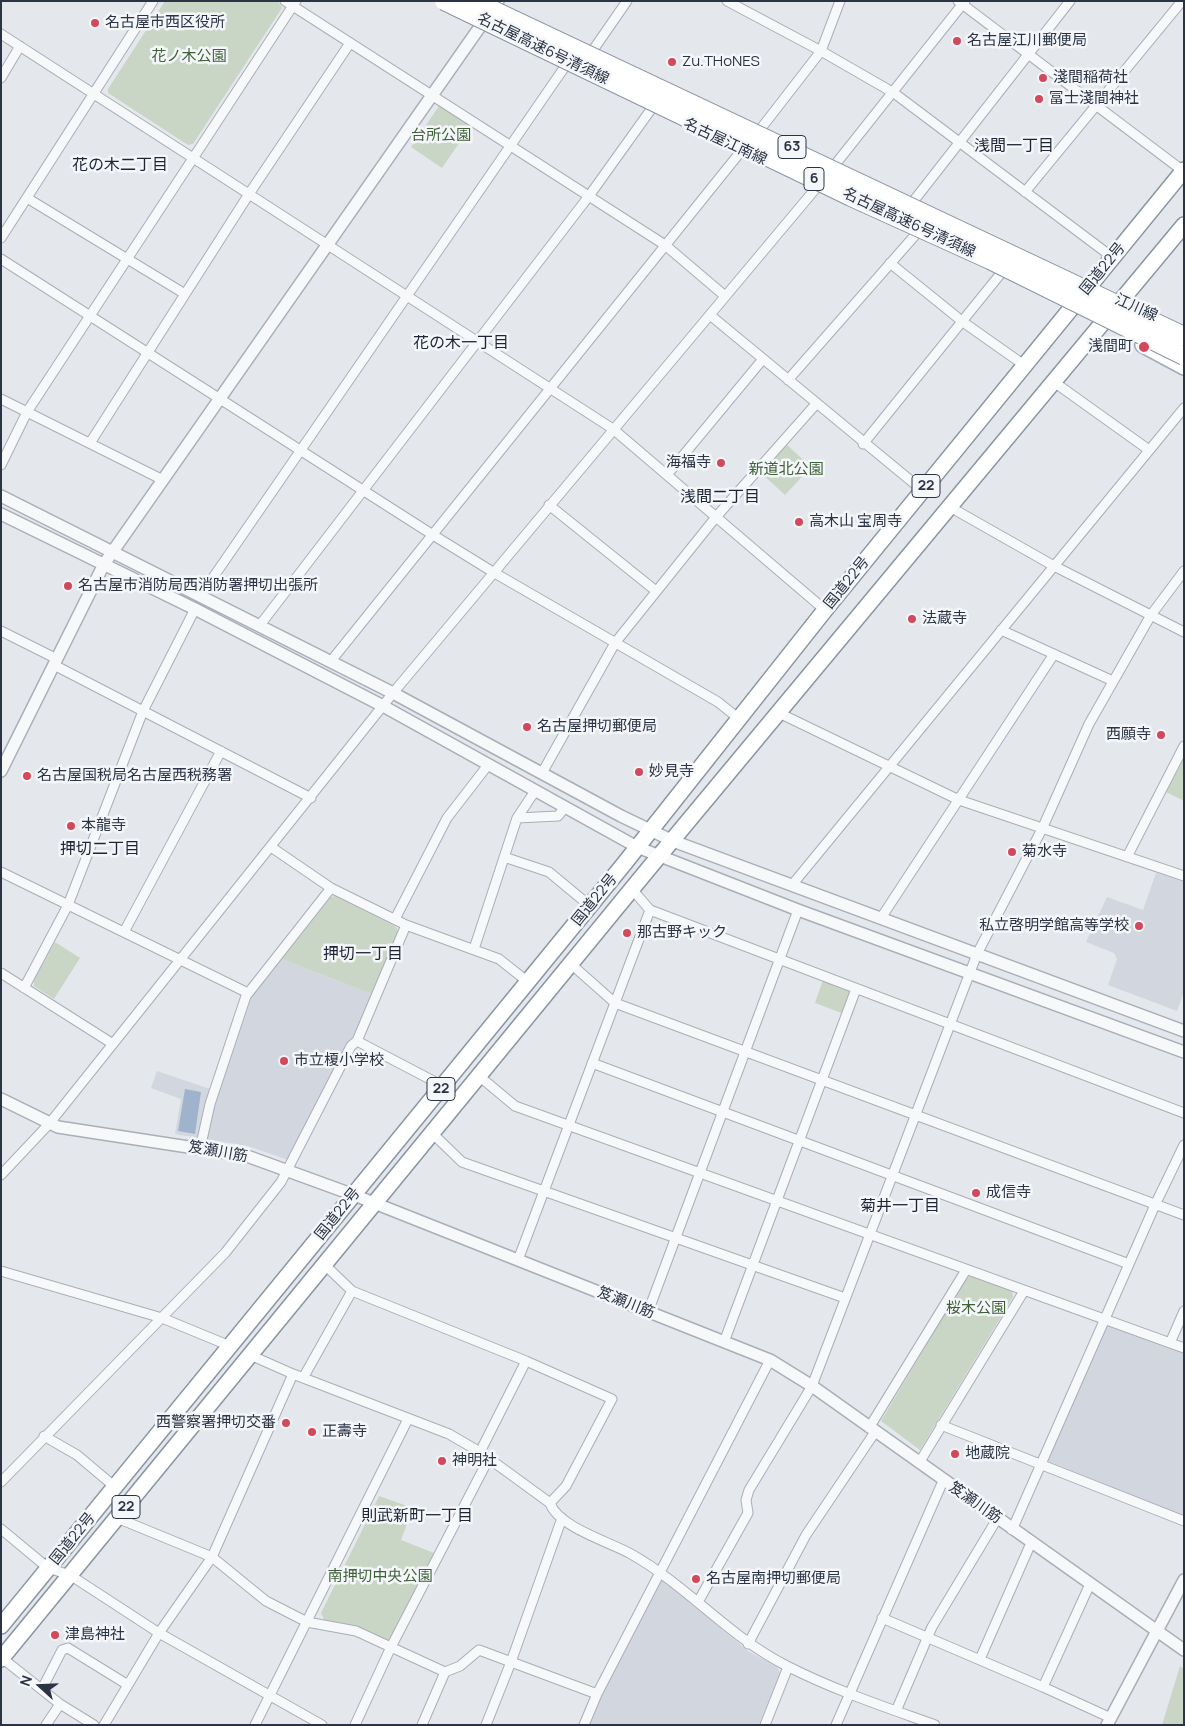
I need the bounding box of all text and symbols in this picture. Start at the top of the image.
street label: 名古屋高速6号清須線 [474,9,612,89]
place label: 名古屋市西区役所 [105,14,225,32]
marker: 名古屋市西区役所 [89,17,101,29]
place label: 名古屋江川郵便局 [967,32,1087,50]
marker: 名古屋江川郵便局 [951,35,963,47]
park label: 花ノ木公園 [152,48,226,66]
place label: Zu.THoNES [682,53,760,71]
marker: Zu.THoNES [666,56,678,68]
place label: 淺間稲荷社 [1053,69,1128,87]
marker: 淺間稲荷社 [1037,72,1049,84]
place label: 冨士淺間神社 [1049,90,1139,108]
marker: 冨士淺間神社 [1033,93,1045,105]
street label: 名古屋江南線 [680,115,770,169]
park label: 台所公園 [411,127,471,145]
road number: 63 [778,136,806,158]
district label: 浅間一丁目 [974,137,1054,157]
district label: 花の木二丁目 [72,156,168,176]
road number: 6 [804,168,824,190]
street label: 名古屋高速6号清須線 [840,184,978,262]
street label: 国道22号 [1076,239,1130,299]
street label: 江川線 [1112,291,1160,325]
district label: 花の木一丁目 [413,334,509,354]
place label: 浅間町 [1088,338,1133,356]
marker: 浅間町 [1137,340,1151,354]
place label: 海福寺 [666,454,711,472]
marker: 海福寺 [715,457,727,469]
park label: 新道北公園 [749,461,823,479]
road number: 22 [912,474,940,498]
district label: 浅間二丁目 [680,488,760,508]
place label: 高木山 宝周寺 [809,513,902,531]
marker: 高木山 宝周寺 [793,516,805,528]
street label: 国道22号 [820,553,874,613]
place label: 名古屋市消防局西消防署押切出張所 [78,577,318,595]
marker: 名古屋市消防局西消防署押切出張所 [62,580,74,592]
place label: 法蔵寺 [922,610,967,628]
marker: 法蔵寺 [906,613,918,625]
place label: 名古屋押切郵便局 [537,718,657,736]
marker: 名古屋押切郵便局 [521,721,533,733]
place label: 西願寺 [1106,726,1151,744]
marker: 西願寺 [1155,729,1167,741]
place label: 妙見寺 [649,763,694,781]
marker: 妙見寺 [633,766,645,778]
place label: 名古屋国税局名古屋西税務署 [37,767,232,785]
marker: 名古屋国税局名古屋西税務署 [21,770,33,782]
place label: 本龍寺 [81,817,126,835]
marker: 本龍寺 [65,820,77,832]
district label: 押切二丁目 [60,840,140,860]
place label: 菊水寺 [1022,843,1067,861]
marker: 菊水寺 [1006,846,1018,858]
street label: 国道22号 [568,870,622,930]
place label: 私立啓明学館高等学校 [979,917,1129,935]
marker: 私立啓明学館高等学校 [1133,920,1145,932]
place label: 那古野キック [637,924,727,942]
marker: 那古野キック [621,927,633,939]
district label: 押切一丁目 [323,945,403,965]
place label: 市立榎小学校 [294,1052,384,1070]
marker: 市立榎小学校 [278,1055,290,1067]
road number: 22 [427,1078,455,1100]
street label: 笈瀬川筋 [187,1138,249,1166]
street label: 国道22号 [311,1184,365,1244]
place label: 成信寺 [986,1184,1031,1202]
marker: 成信寺 [970,1187,982,1199]
district label: 菊井一丁目 [860,1197,940,1217]
street label: 笈瀬川筋 [595,1283,657,1323]
park label: 桜木公園 [946,1300,1006,1318]
place label: 西警察署押切交番 [156,1414,276,1432]
marker: 西警察署押切交番 [280,1417,292,1429]
place label: 正壽寺 [322,1423,367,1441]
marker: 正壽寺 [306,1426,318,1438]
place label: 地蔵院 [965,1445,1010,1463]
marker: 地蔵院 [949,1448,961,1460]
place label: 神明社 [452,1452,497,1470]
marker: 神明社 [436,1455,448,1467]
street label: 笈瀬川筋 [945,1478,1005,1528]
road number: 22 [112,1495,140,1518]
district label: 則武新町一丁目 [361,1507,473,1527]
street label: 国道22号 [46,1509,100,1569]
park label: 南押切中央公園 [328,1568,432,1586]
place label: 名古屋南押切郵便局 [706,1570,841,1588]
marker: 名古屋南押切郵便局 [690,1573,702,1585]
place label: 津島神社 [65,1626,125,1644]
marker: 津島神社 [49,1629,61,1641]
north arrow [15,1661,65,1711]
text: N [15,1673,36,1689]

